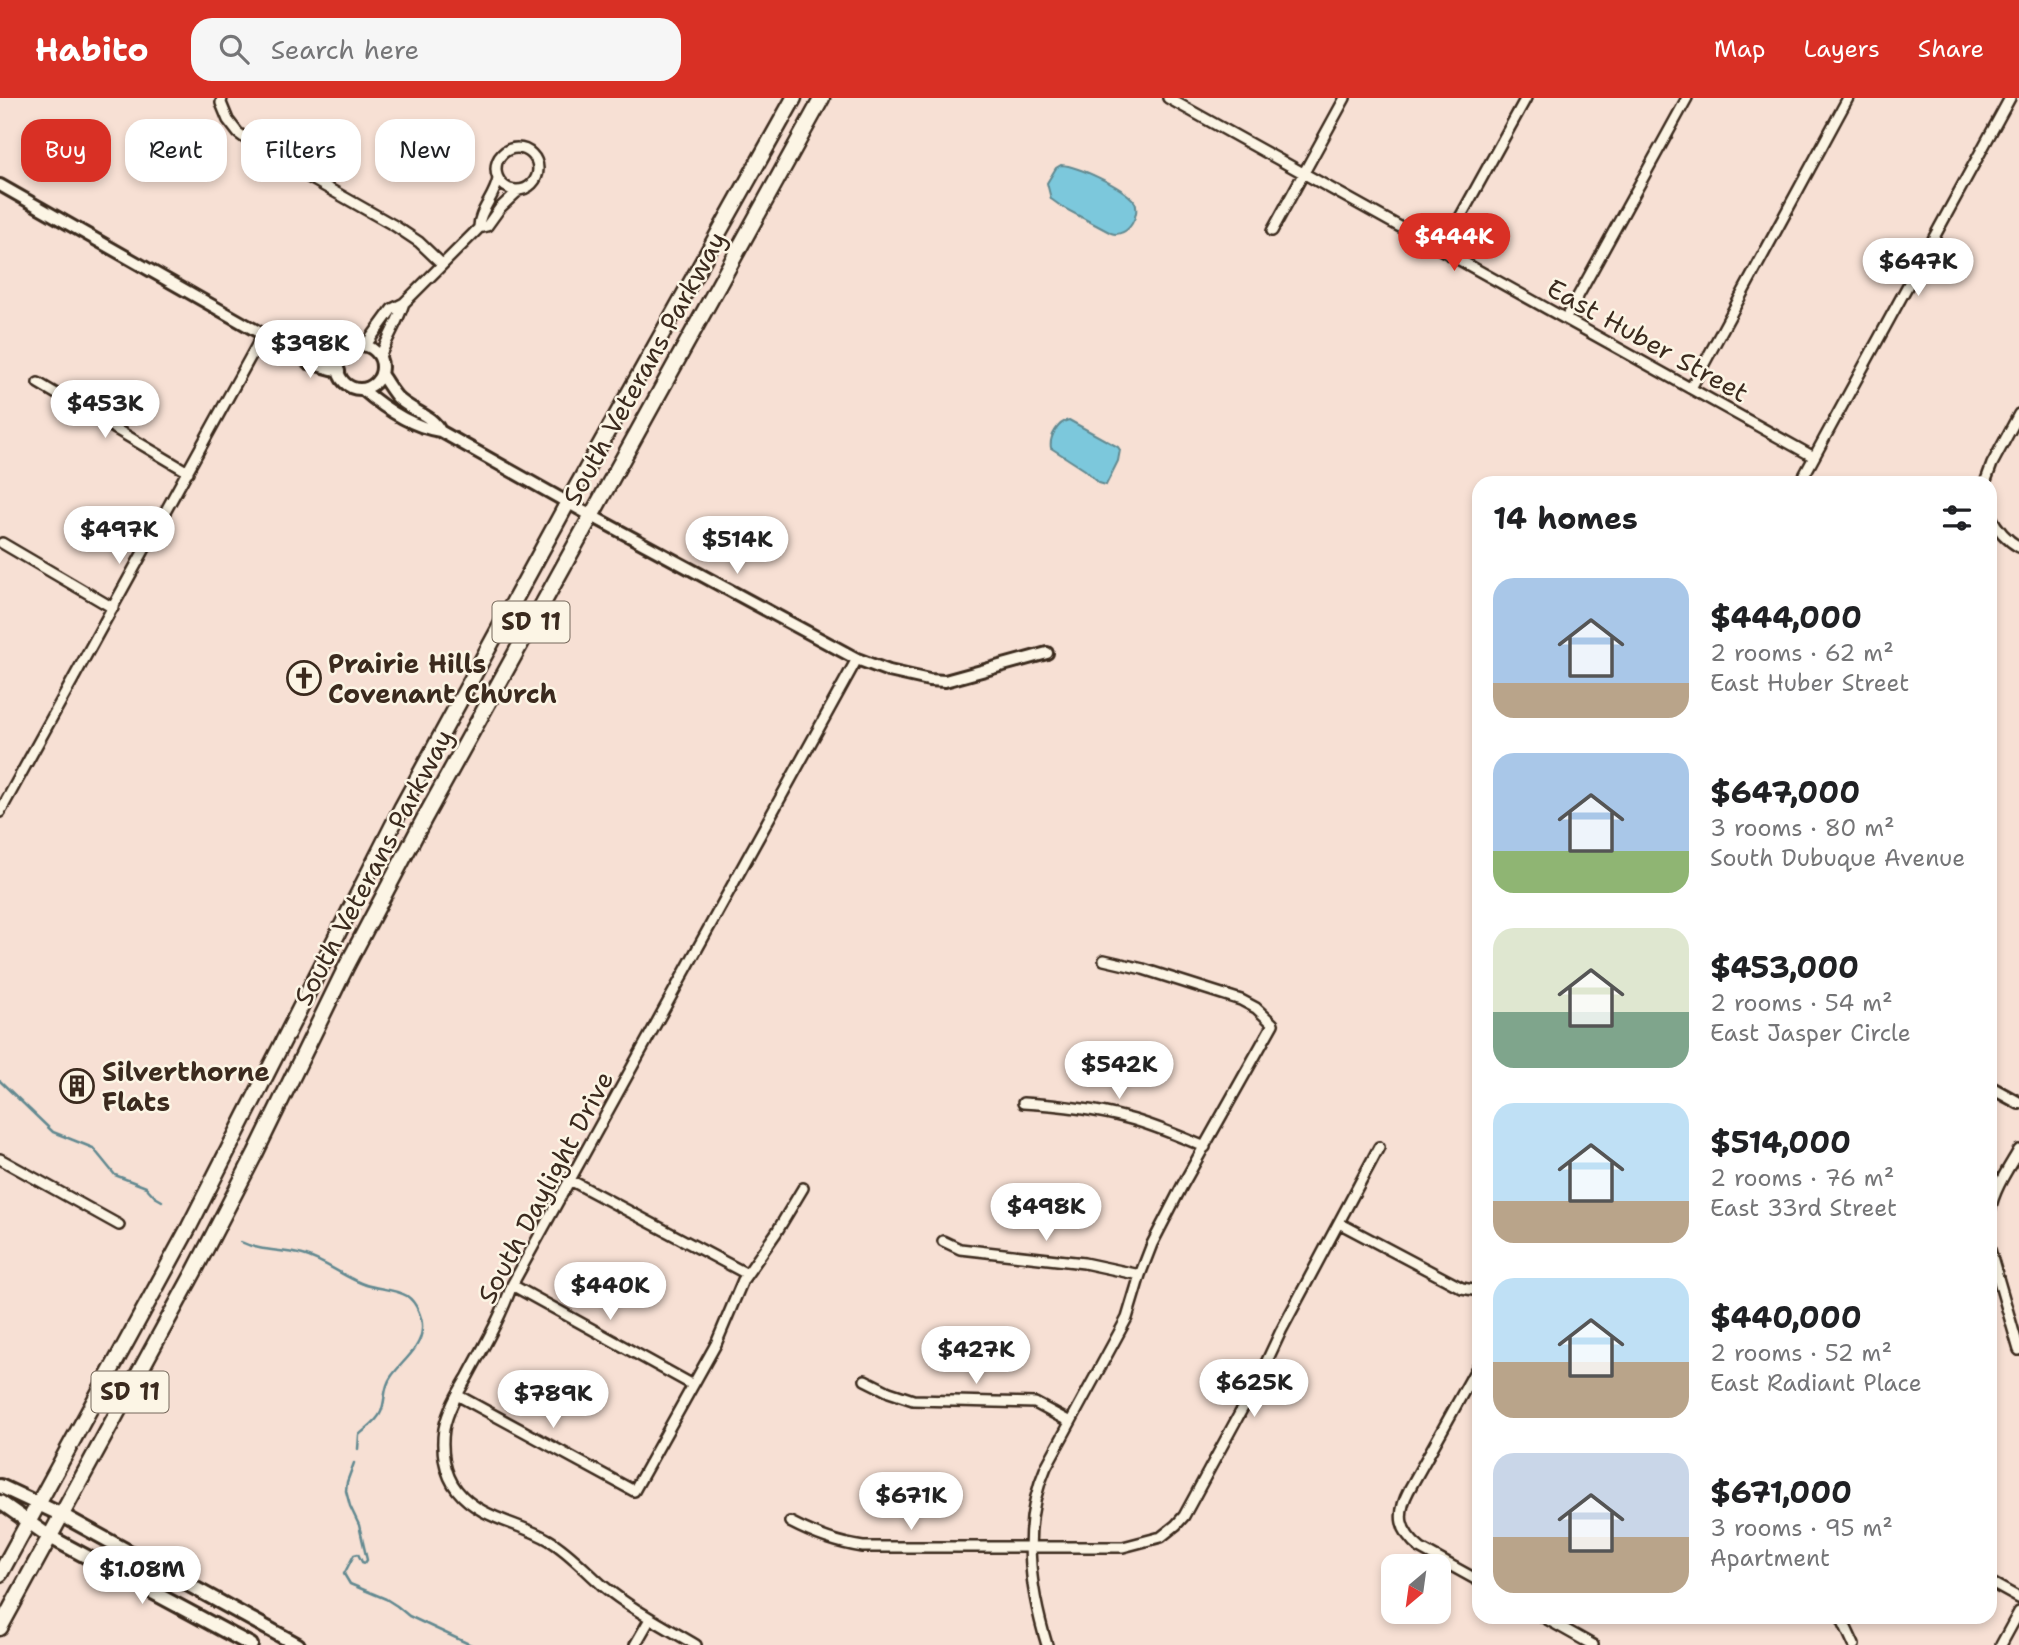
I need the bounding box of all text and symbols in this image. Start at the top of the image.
search box [191,18,681,81]
text: Habito [35,27,149,72]
icon: search [215,30,253,68]
text: Search here [271,32,419,67]
text: Map [1714,33,1765,65]
text: Layers [1803,33,1880,65]
text: Share [1918,33,1984,65]
chip: Buy [21,119,111,182]
chip: Rent [125,119,227,182]
chip: Filters [241,119,361,182]
chip: New [375,119,475,182]
pin: $444K [1405,214,1503,273]
text: $444K [1414,221,1494,251]
street label: South Veterans Parkway [554,225,734,511]
pin: $647K [1869,238,1967,298]
text: $647K [1879,246,1957,276]
street label: East Huber Street [1541,270,1755,410]
pin: $398K [261,320,359,380]
text: $398K [271,328,349,358]
pin: $453K [56,380,154,440]
text: $453K [67,388,143,418]
text: 14 homes [1493,498,1638,539]
icon: filters [1938,499,1976,537]
pin: $497K [70,506,168,566]
text: $497K [80,514,158,544]
pin: $514K [688,517,786,576]
text: $514K [701,524,773,554]
text: $444,000 [1710,597,1862,638]
road number: SD 11 [492,602,570,642]
icon: home [1549,606,1633,690]
text: 2 rooms · 62 m² [1710,638,1894,668]
place label: Prairie Hills Covenant Church [328,646,557,711]
church icon: Prairie Hills Covenant Church [285,659,323,697]
text: East Huber Street [1710,668,1909,698]
street label: South Veterans Parkway [285,723,461,1011]
text: $647,000 [1710,772,1860,813]
icon: home [1549,781,1633,865]
text: 3 rooms · 80 m² [1710,813,1895,843]
text: South Dubuque Avenue [1710,843,1965,873]
text: $453,000 [1710,947,1859,988]
icon: home [1549,956,1633,1040]
text: 2 rooms · 54 m² [1710,988,1893,1018]
text: East Jasper Circle [1710,1018,1911,1048]
pin: $542K [1070,1042,1168,1101]
text: $542K [1081,1049,1157,1079]
place label: Silverthorne Flats [102,1054,270,1119]
street label: South Daylight Drive [469,1065,621,1309]
building icon: Silverthorne Flats [58,1067,96,1105]
text: $514,000 [1710,1122,1851,1163]
icon: home [1549,1131,1633,1215]
text: 2 rooms · 76 m² [1710,1163,1894,1193]
pin: $498K [997,1184,1095,1243]
text: $498K [1006,1191,1086,1221]
text: East 33rd Street [1710,1193,1897,1223]
pin: $440K [561,1262,659,1322]
text: $440K [570,1270,650,1300]
text: $440,000 [1710,1297,1862,1338]
icon: home [1549,1306,1633,1390]
pin: $427K [927,1326,1025,1386]
text: $427K [937,1334,1015,1364]
text: 2 rooms · 52 m² [1710,1338,1892,1368]
pin: $625K [1205,1360,1303,1419]
text: $625K [1215,1367,1293,1397]
text: East Radiant Place [1710,1368,1922,1398]
pin: $789K [504,1370,602,1430]
road number: SD 11 [92,1372,168,1412]
text: $789K [514,1378,592,1408]
pin: $671K [862,1472,960,1532]
text: $671,000 [1710,1472,1852,1513]
text: $671K [875,1480,947,1510]
icon: home [1549,1481,1633,1565]
text: 3 rooms · 95 m² [1710,1513,1893,1543]
text: Apartment [1710,1543,1830,1573]
pin: $1.08M [85,1546,199,1606]
text: $1.08M [99,1554,185,1584]
north arrow [1381,1554,1451,1624]
map controls [1381,1554,1451,1624]

